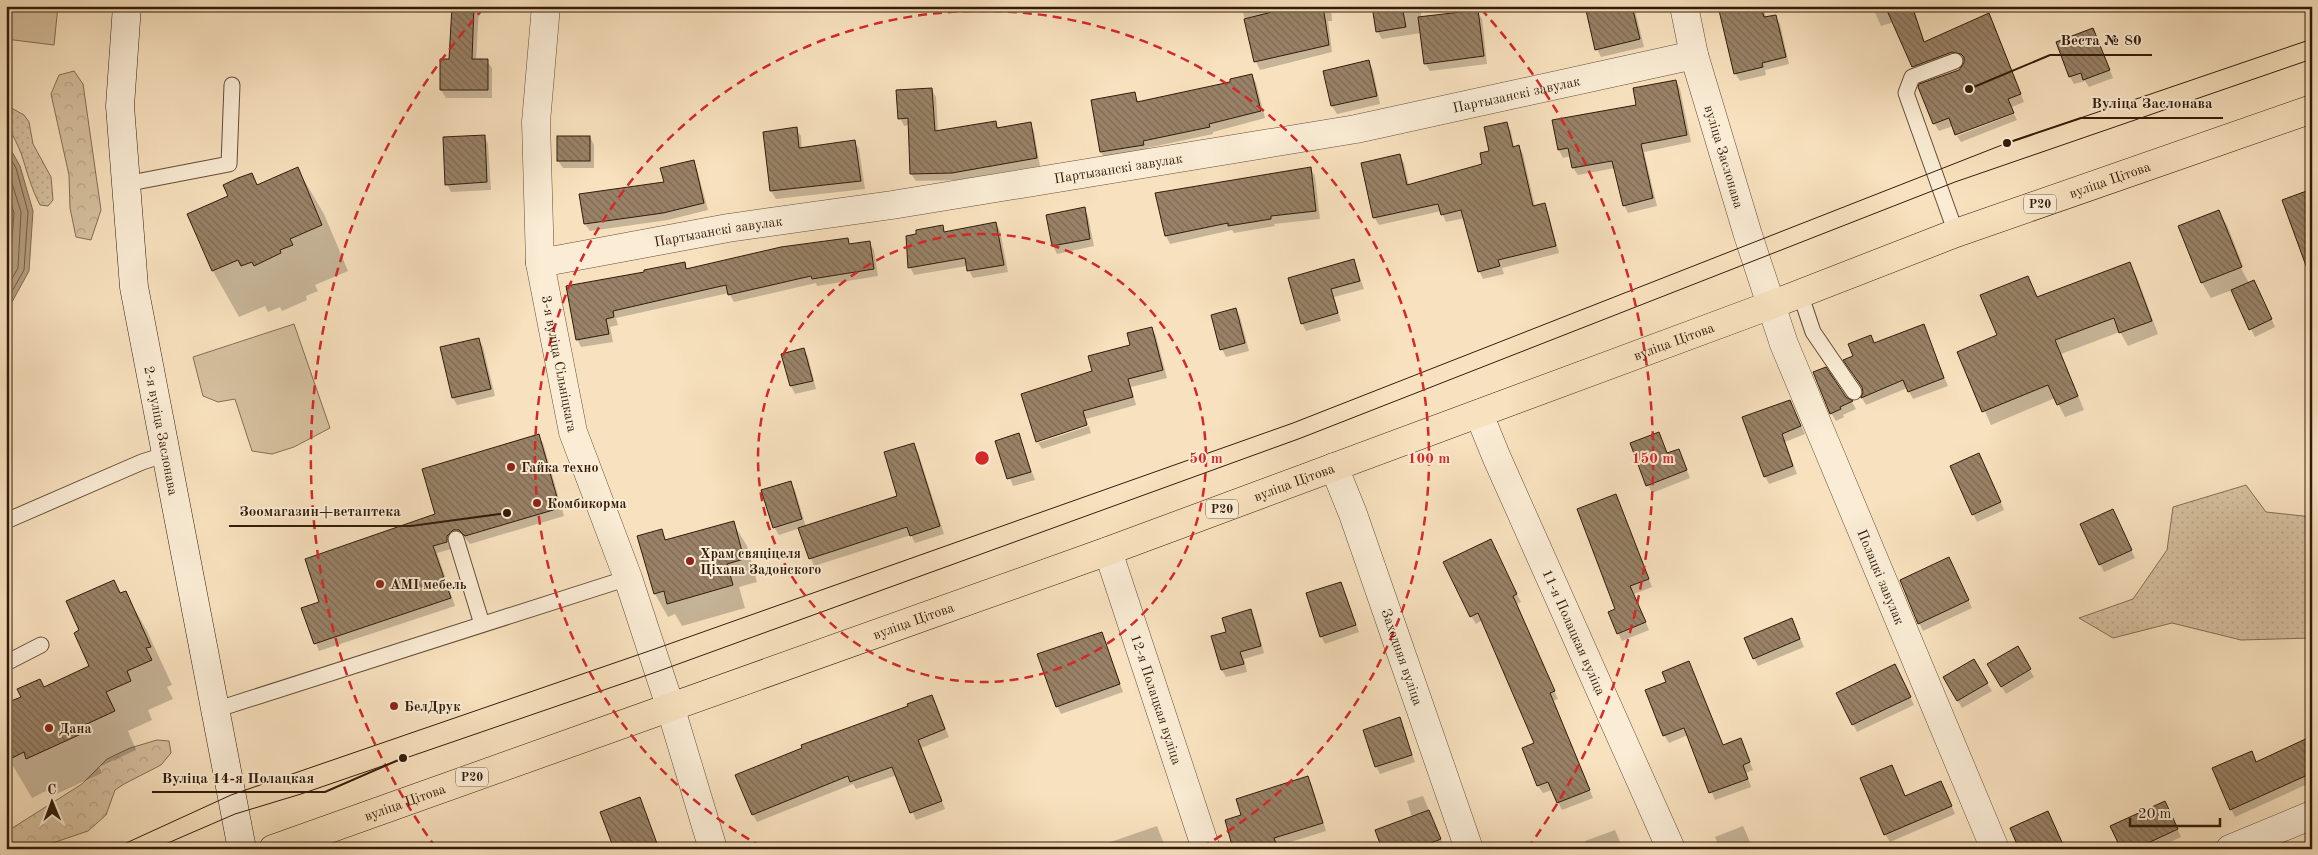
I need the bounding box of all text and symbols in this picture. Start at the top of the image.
callout: Веста № 80 [2050,25,2152,55]
text: Веста № 80 [2060,34,2142,49]
street label: Партызанскі завулак [1451,74,1581,116]
callout: Вуліца Заслонава [2081,88,2223,118]
text: Вуліца Заслонава [2091,97,2213,112]
street label: вуліца Заслонава [1701,104,1746,210]
street label: Партызанскі завулак [1053,152,1184,186]
street label: вуліца Цітова [2068,160,2152,201]
road number: Р20 [2024,194,2056,213]
street label: Партызанскі завулак [653,214,783,250]
street label: 3-я вуліца Сільніцкага [538,294,579,433]
street label: вуліца Цітова [1632,321,1716,363]
street label: 2-я вуліца Заслонава [141,365,180,497]
centre of rings [973,449,991,467]
text: 50 m [1189,452,1223,467]
text: 100 m [1408,452,1450,467]
text: 150 m [1632,452,1674,467]
marker: Гайка техно [505,461,517,473]
place label: Гайка техно [521,461,598,475]
street label: вуліца Цітова [1252,462,1337,504]
callout: Зоомагазин+ветаптека [229,496,411,526]
marker: Комбикорма [531,497,543,509]
place label: Комбикорма [547,497,627,511]
road number: Р20 [1206,499,1238,518]
text: Зоомагазин+ветаптека [239,505,401,520]
street label: Полацкі завулак [1854,527,1906,627]
place label: Храм свяціцеля Ціхана Задонского [700,547,821,577]
marker: Храм свяціцеля Ціхана Задонского [684,555,696,567]
street label: 11-я Полацкая вуліца [1539,567,1608,698]
marker: AMI мебель [374,578,386,590]
place label: AMI мебель [390,578,467,592]
street label: вуліца Цітова [871,600,956,642]
street label: Заходняя вуліца [1378,607,1425,707]
street label: 12-я Полацкая вуліца [1128,633,1184,767]
marker: БелДрук [388,700,400,712]
place label: БелДрук [404,700,461,714]
marker: Дана [43,722,55,734]
place label: Дана [59,722,92,736]
callout: Вуліца 14-я Полацкая [152,762,325,792]
road number: Р20 [456,768,488,786]
text: Вуліца 14-я Полацкая [162,772,314,787]
north arrow [28,778,78,828]
street label: вуліца Цітова [363,782,448,824]
text: С [47,783,57,797]
scale bar [2130,795,2220,827]
text: 20 m [2138,807,2172,822]

